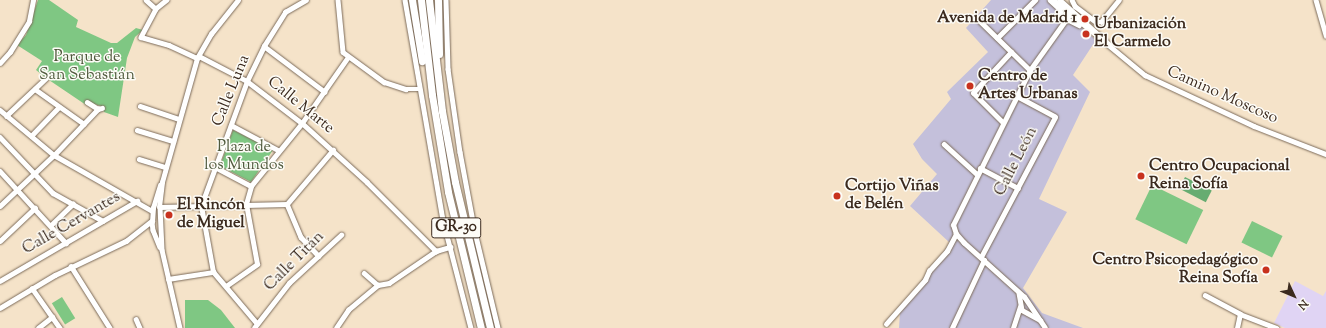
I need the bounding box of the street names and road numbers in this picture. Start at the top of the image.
street label: Calle Luna [209,52,255,130]
street label: Camino Moscoso [1163,63,1281,129]
street label: Calle Marte [263,73,337,139]
street label: Calle León [991,124,1043,200]
street label: Calle Cervantes [20,188,124,260]
road number: GR-30 [431,215,481,241]
street label: Calle Titán [261,228,329,296]

